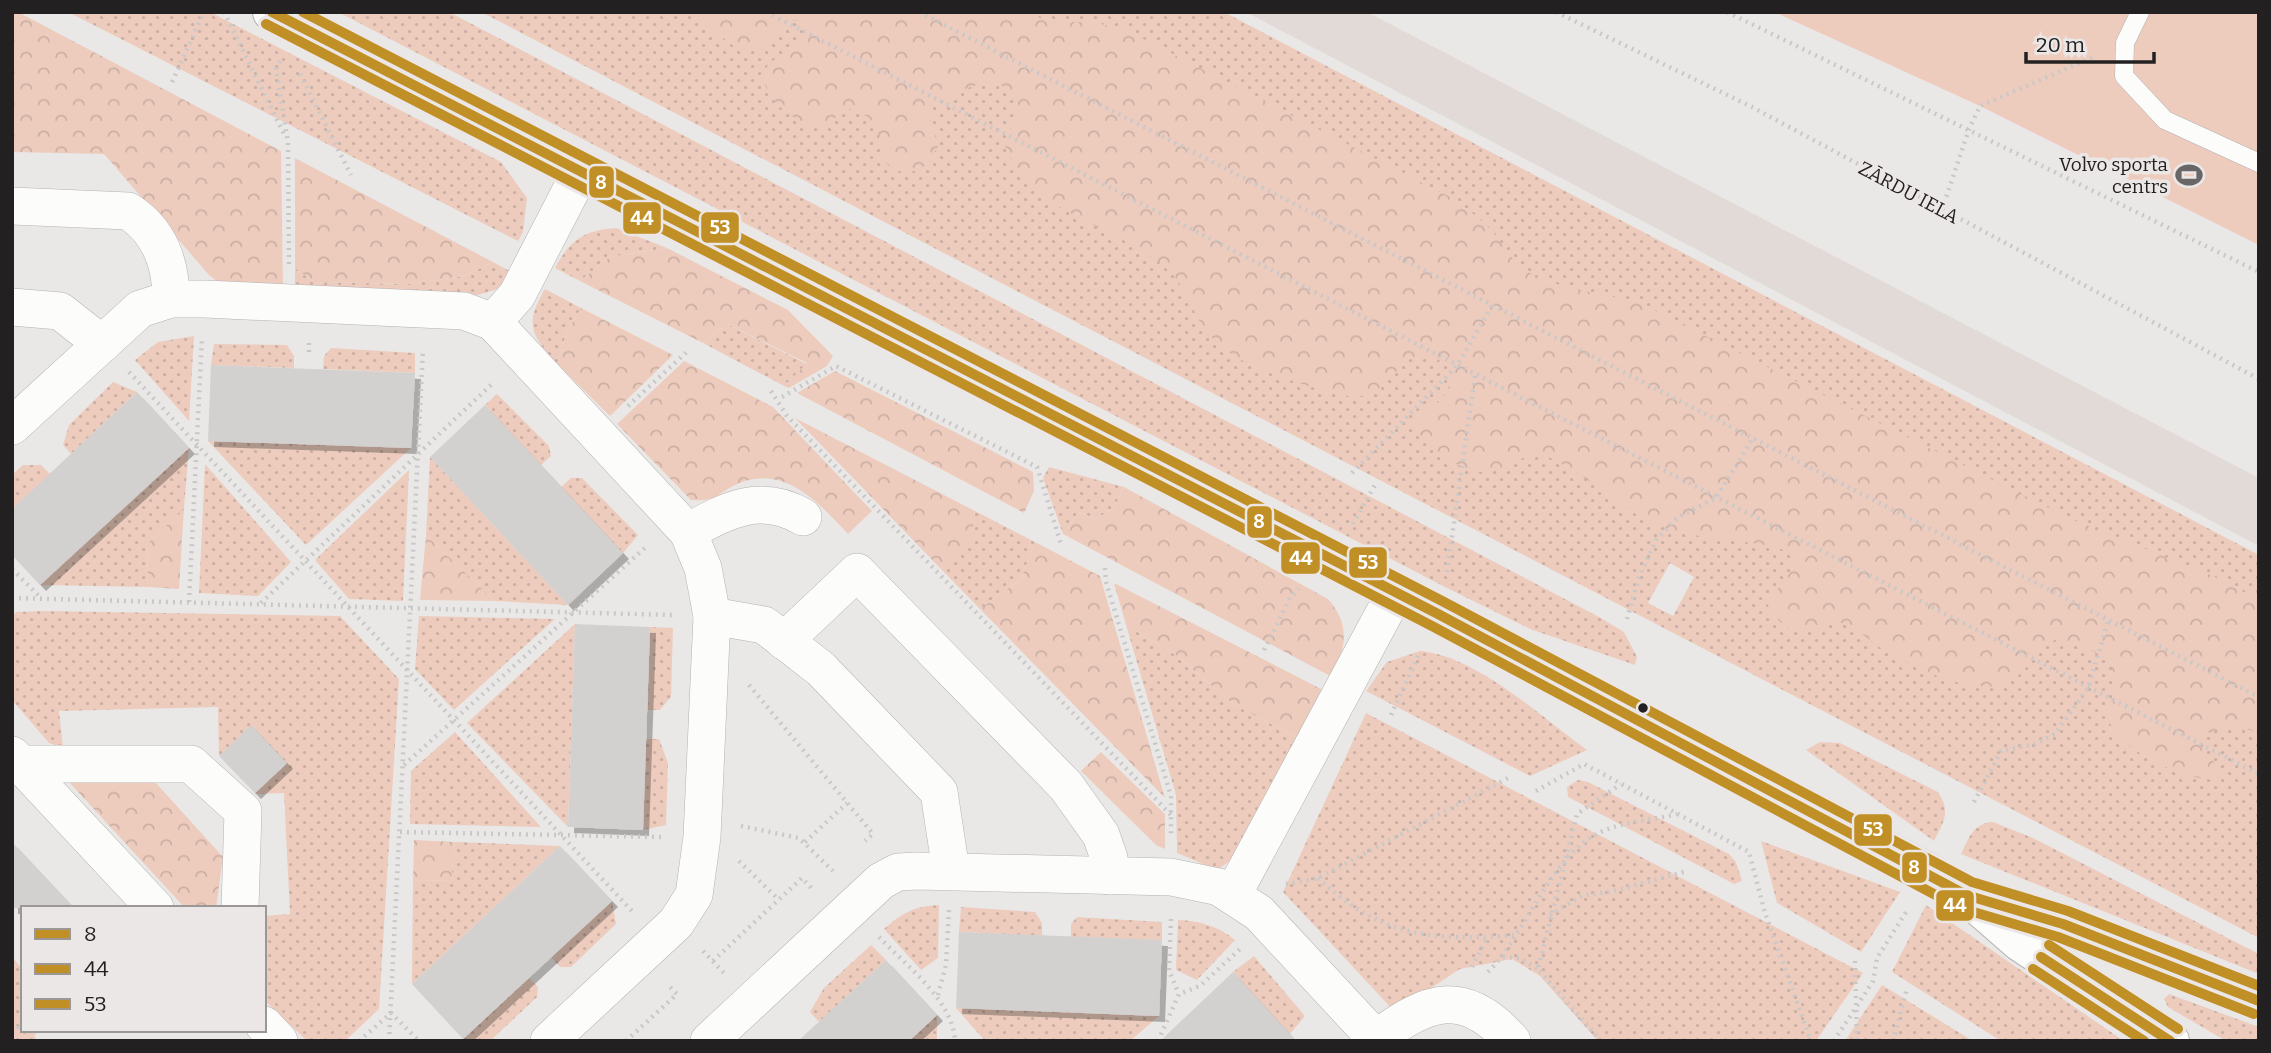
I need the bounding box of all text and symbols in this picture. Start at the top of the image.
scale bar [2026,21,2154,65]
text: 20 m [2036,32,2085,58]
place label: Volvo sporta centrs [2059,153,2169,198]
street label: ZĀRDU IELA [1855,156,1963,229]
sports icon: Volvo sporta centrs [2174,160,2204,190]
line badge: 8 [588,165,615,199]
text: 8 [595,171,607,194]
line badge: 44 [622,201,662,235]
text: 44 [630,207,654,230]
line badge: 53 [700,211,740,244]
text: 53 [710,216,730,239]
line badge: 8 [1246,505,1273,539]
text: 8 [1253,510,1265,533]
line badge: 44 [1280,541,1321,575]
line badge: 53 [1348,546,1388,579]
text: 44 [1289,547,1313,570]
text: 53 [1358,551,1378,574]
unlabelled marker [1636,701,1650,715]
line badge: 53 [1853,813,1893,847]
text: 53 [1863,818,1883,841]
line badge: 8 [1901,851,1928,884]
text: 8 [1908,856,1920,879]
line badge: 44 [1935,889,1975,922]
text: 44 [1943,894,1967,917]
legend [21,906,266,1032]
text: 8 [84,921,97,947]
text: 44 [84,956,109,982]
text: 53 [84,991,107,1017]

